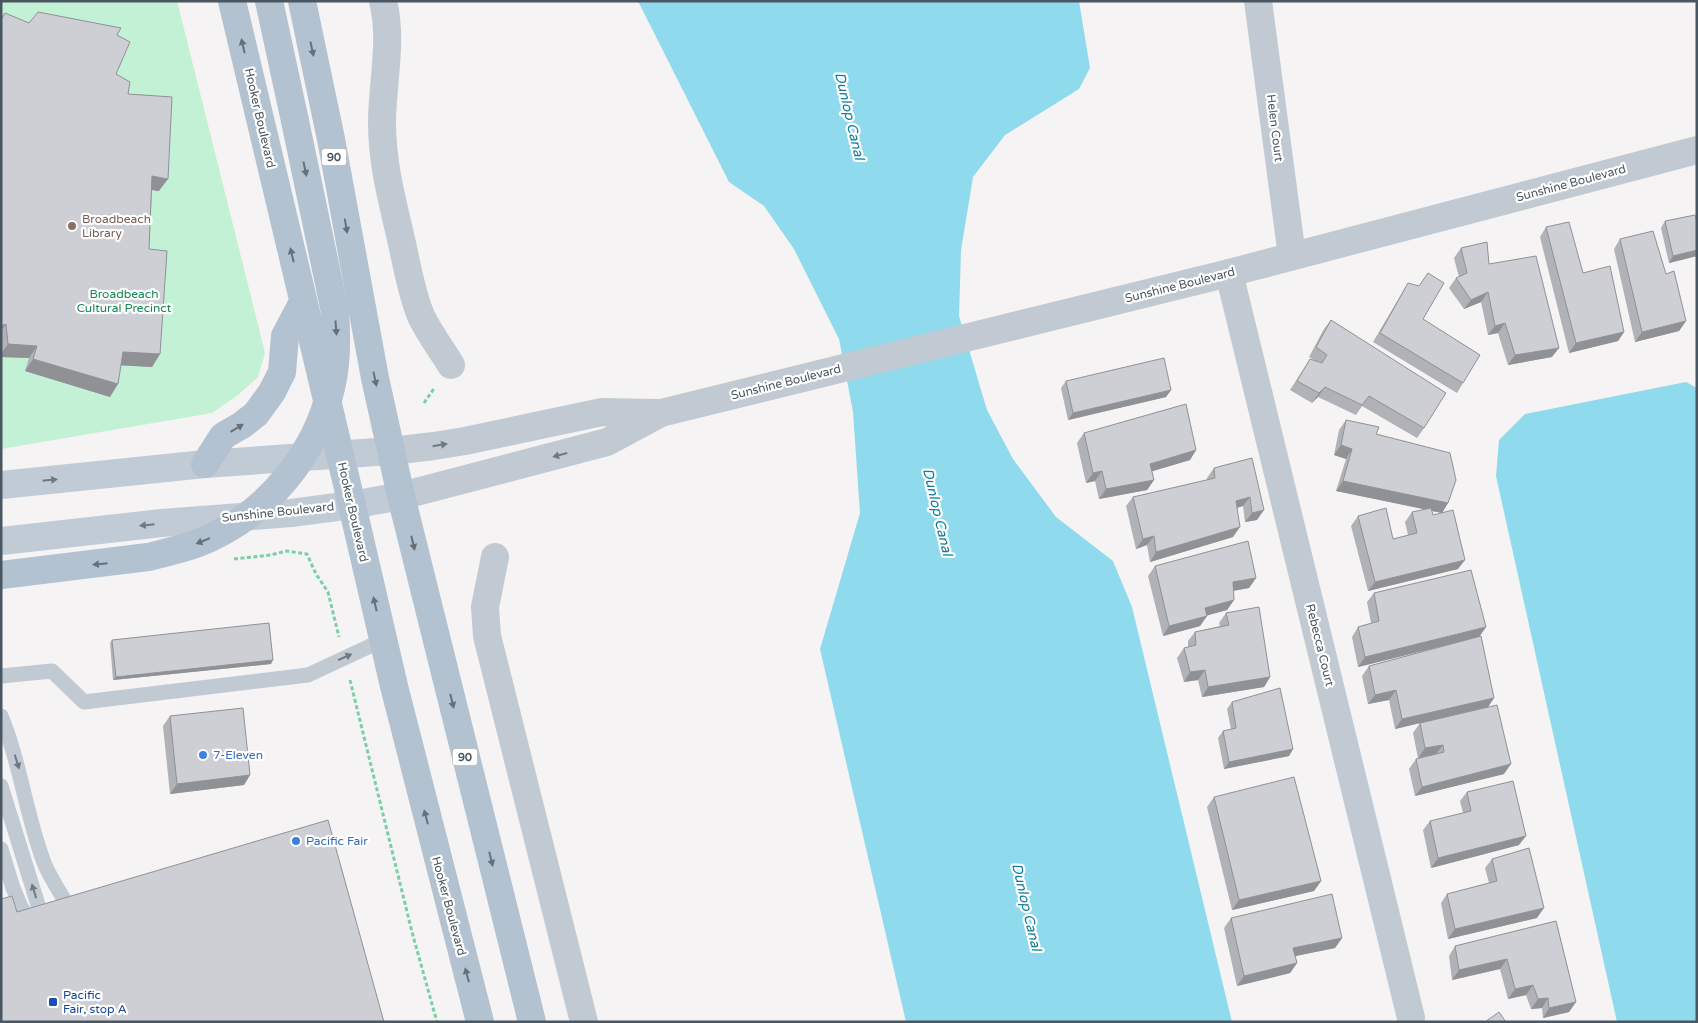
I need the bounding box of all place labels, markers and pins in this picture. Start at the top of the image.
place label: Broadbeach Library [82,212,151,240]
marker: Broadbeach Library [66,220,78,232]
place label: 7-Eleven [213,748,263,762]
marker: 7-Eleven [197,749,209,761]
place label: Pacific Fair [306,834,368,848]
marker: Pacific Fair [290,835,302,847]
place label: Pacific Fair, stop A [63,988,127,1016]
marker: Pacific Fair, stop A [47,996,59,1008]

